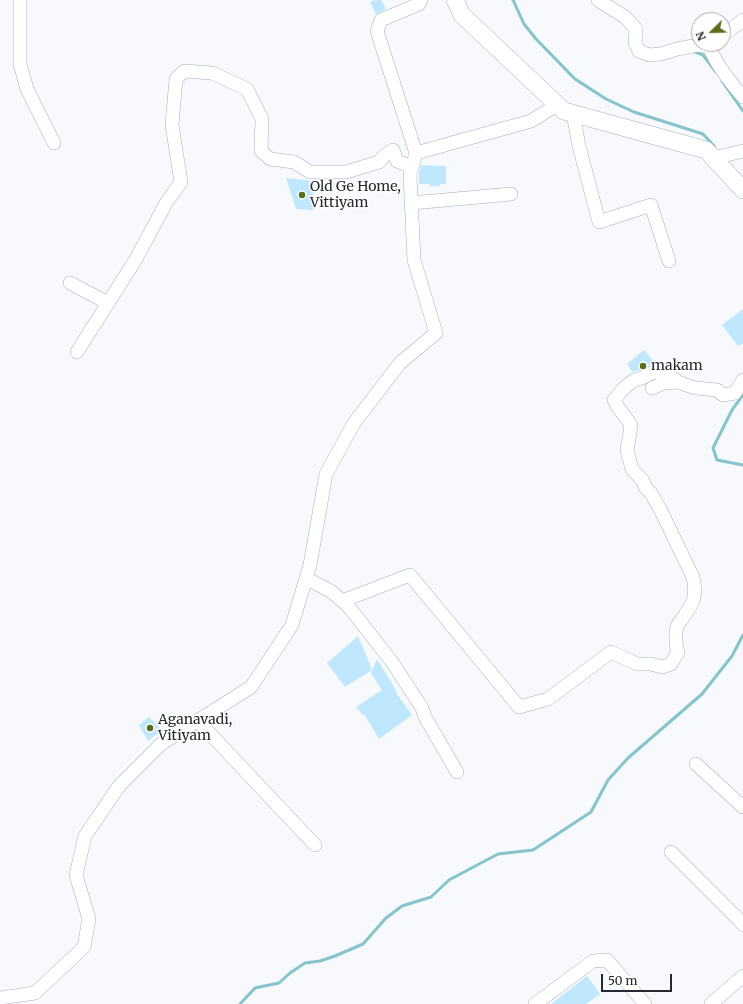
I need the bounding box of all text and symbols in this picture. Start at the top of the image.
north arrow [691,12,731,52]
text: N [693,30,709,43]
place label: Old Ge Home, Vittiyam [310,179,401,212]
marker: Old Ge Home, Vittiyam [297,190,307,200]
place label: makam [651,358,703,374]
marker: makam [638,361,648,371]
place label: Aganavadi, Vitiyam [158,712,232,744]
marker: Aganavadi, Vitiyam [145,723,155,733]
scale bar [603,966,674,992]
text: 50 m [608,973,637,988]

